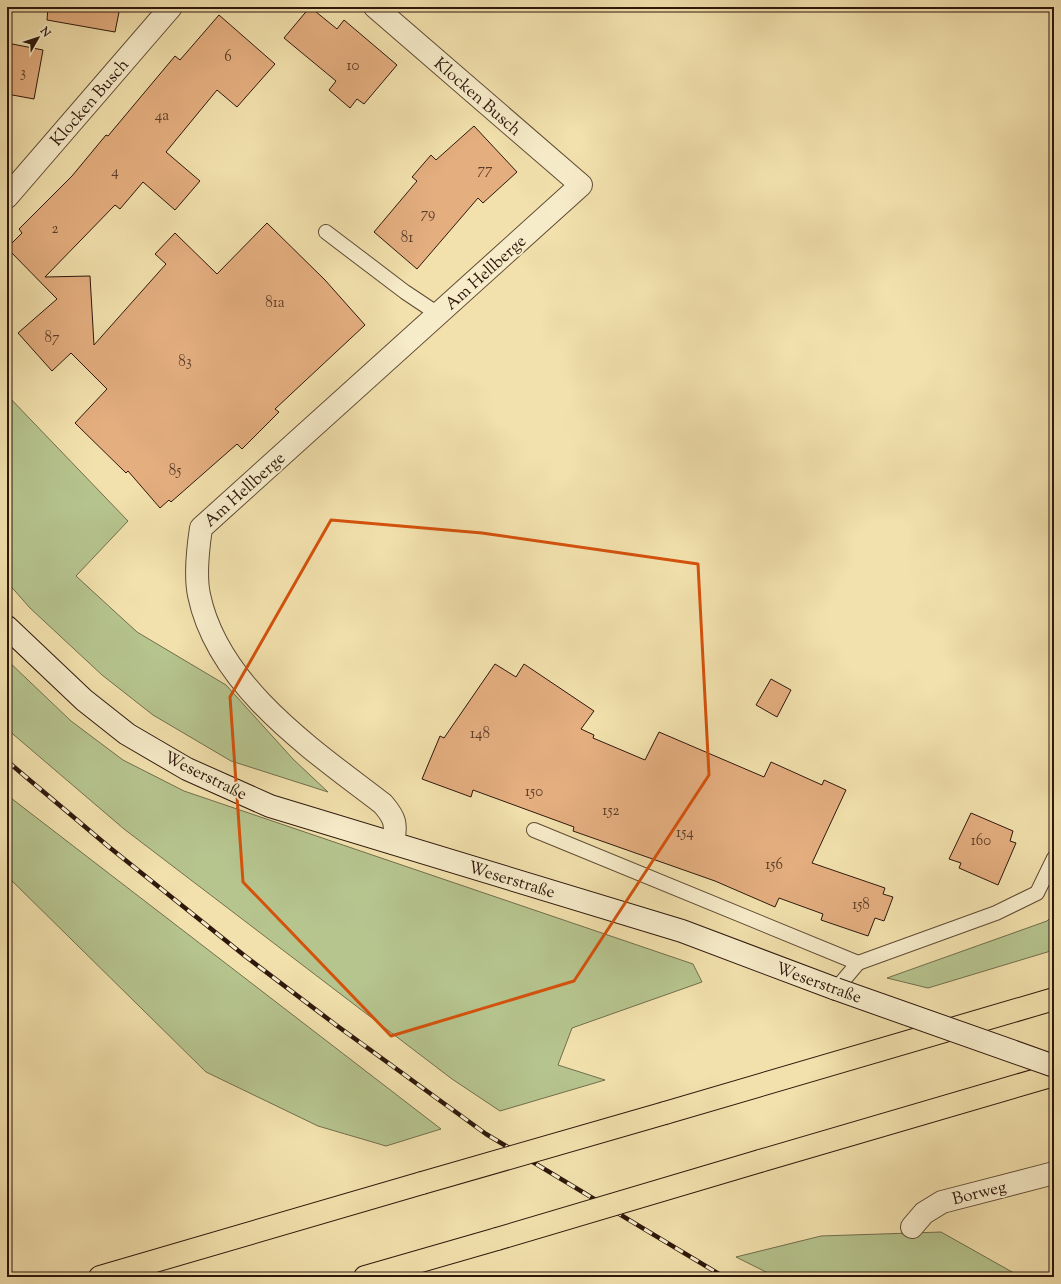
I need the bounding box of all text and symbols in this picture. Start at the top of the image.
north arrow [18,18,58,58]
text: N [35,23,54,41]
house number: 6 [224,47,232,68]
street label: Klocken Busch [428,53,526,142]
street label: Klocken Busch [46,54,135,152]
house number: 10 [347,56,360,77]
house number: 3 [20,63,26,84]
house number: 4a [155,106,169,127]
house number: 77 [477,160,493,181]
house number: 4 [111,162,119,183]
house number: 79 [421,204,435,225]
house number: 2 [51,219,59,240]
house number: 81 [401,228,413,249]
street label: Am Hellberge [440,230,532,317]
house number: 81a [265,293,285,314]
house number: 87 [44,328,60,349]
house number: 83 [178,352,192,373]
street label: Am Hellberge [199,447,291,534]
house number: 85 [169,461,181,482]
house number: 148 [470,724,490,745]
street label: Weserstraße [160,746,251,807]
house number: 150 [525,782,543,803]
house number: 152 [602,801,620,822]
house number: 154 [676,823,694,844]
house number: 160 [971,831,991,852]
house number: 156 [765,855,783,876]
street label: Weserstraße [465,856,558,906]
house number: 158 [852,895,870,916]
street label: Weserstraße [772,957,865,1011]
street label: Borweg [950,1176,1009,1212]

